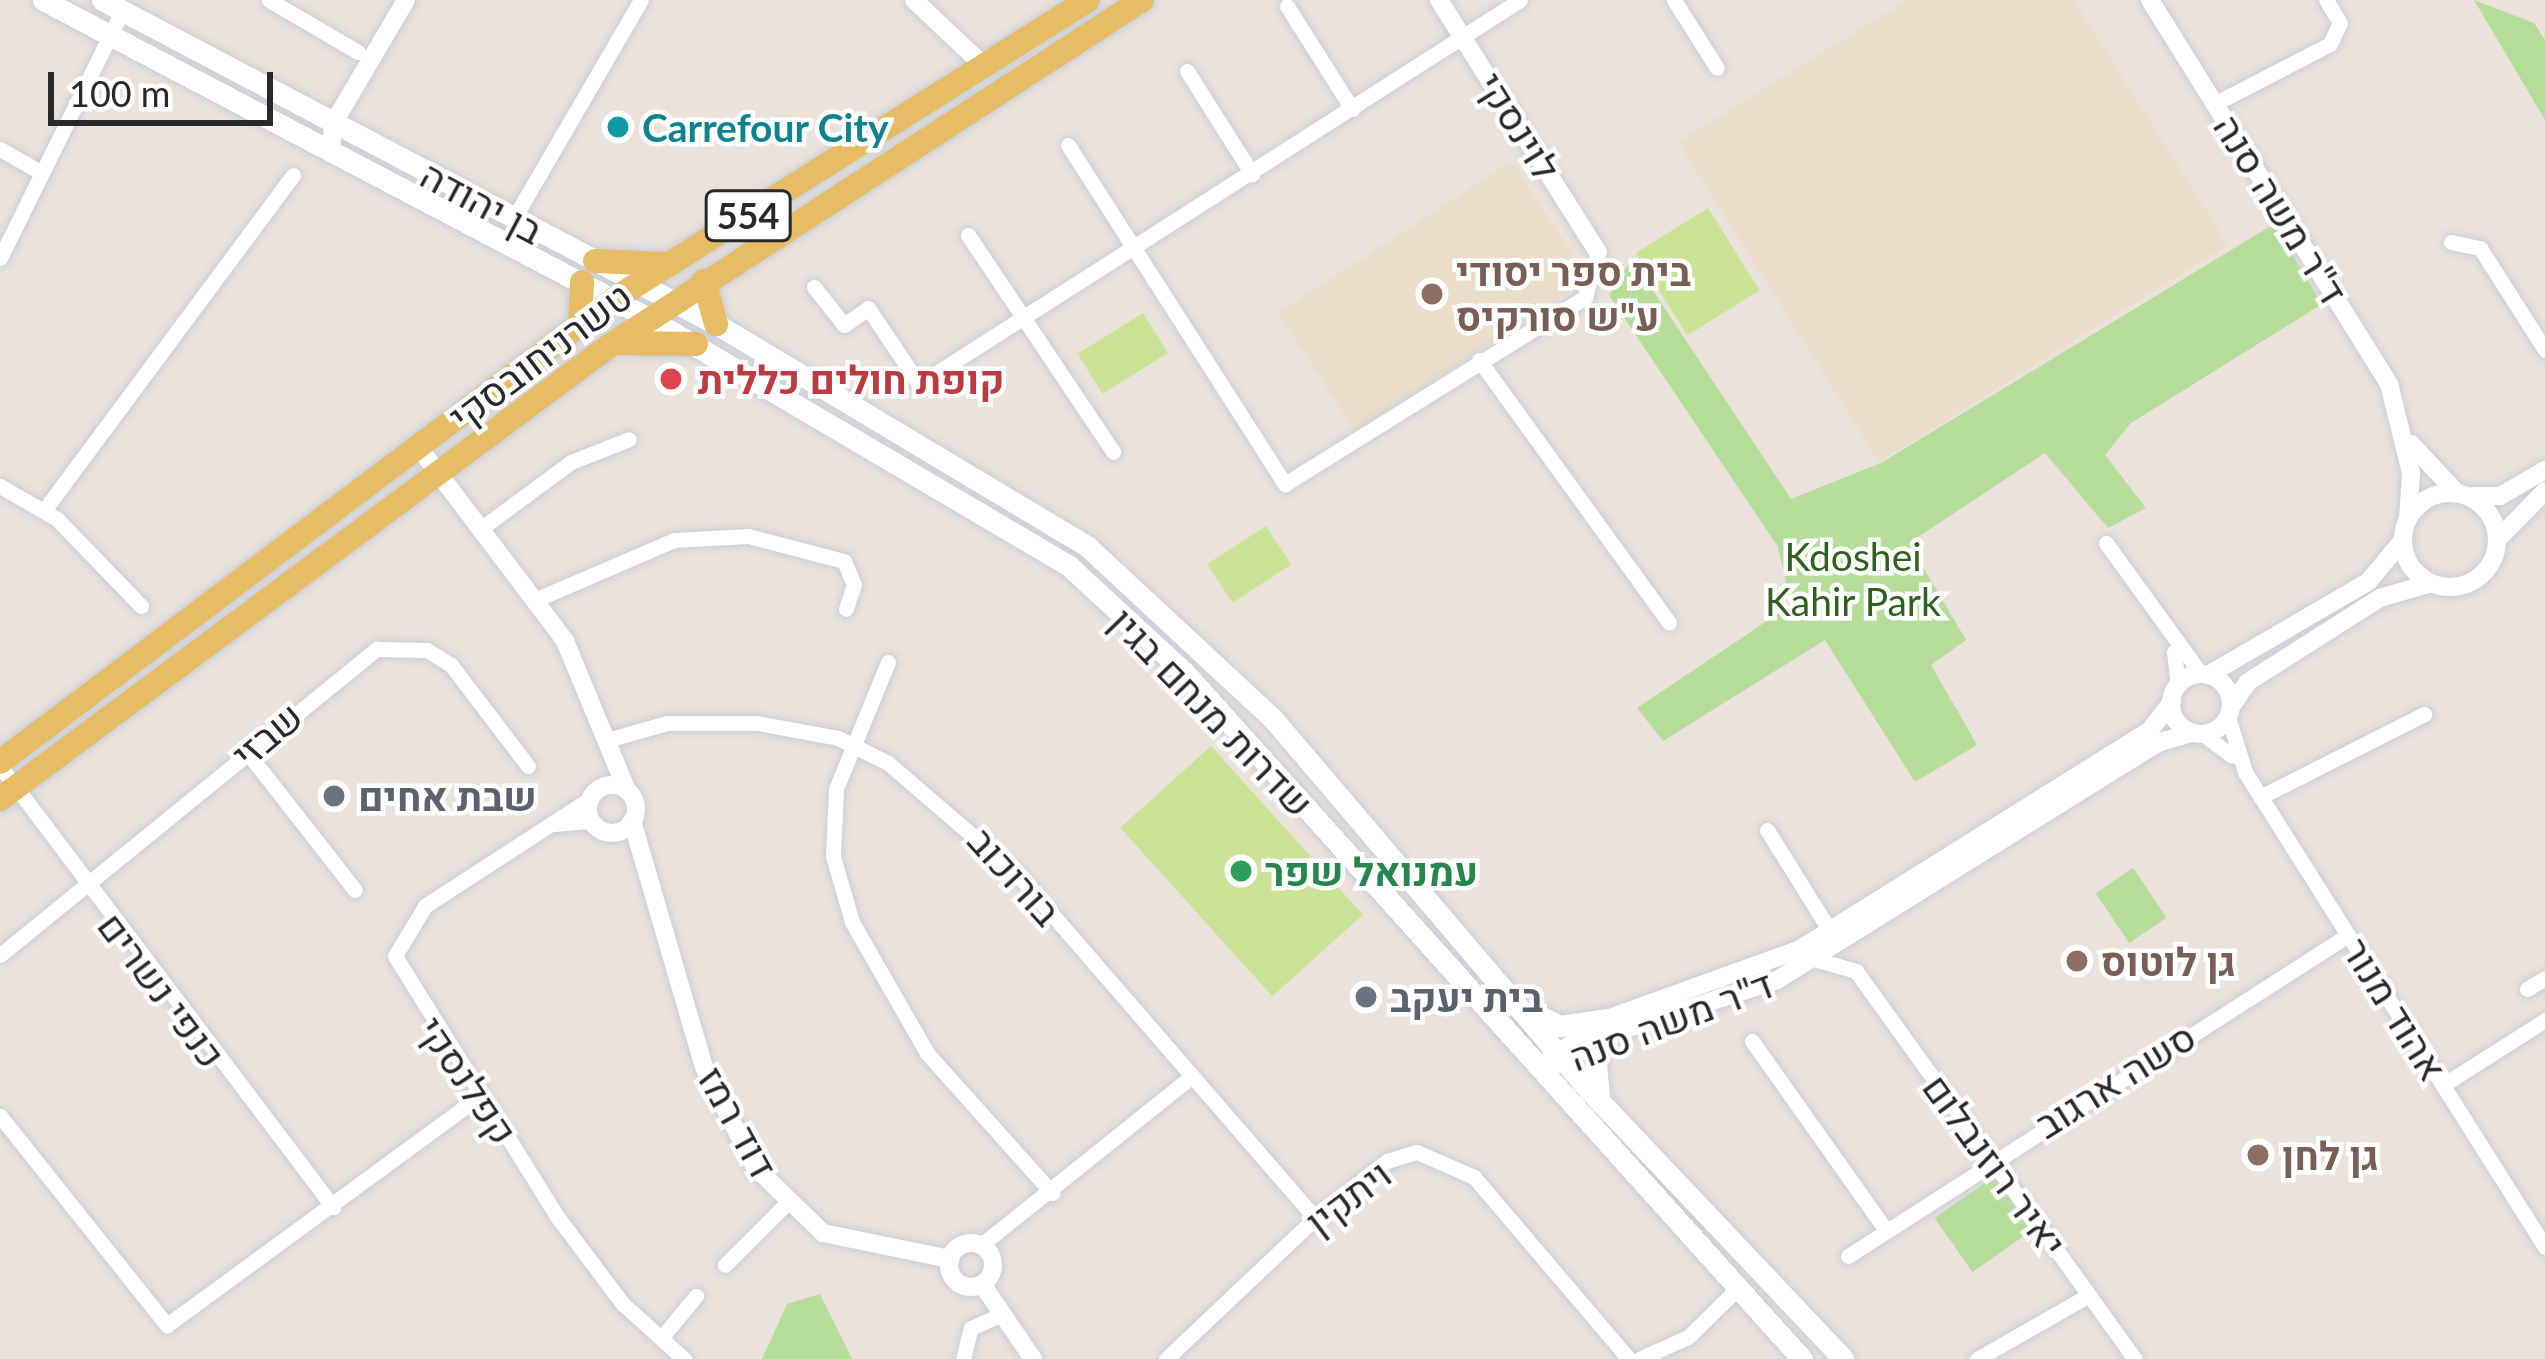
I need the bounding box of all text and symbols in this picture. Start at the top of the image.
scale bar [54,48,279,122]
street label: לוינסקי [1468,63,1570,189]
text: 100 m [69,71,170,115]
place label: Carrefour City [642,104,889,150]
street label: ד"ר משה סנה [2204,106,2358,312]
marker: Carrefour City [605,114,631,140]
street label: בן יהודה [413,151,551,253]
road number: 554 [703,186,793,246]
place label: בית ספר יסודי ע"ש סורקיס [1456,249,1691,340]
street label: טשרניחובסקי [439,272,641,440]
marker: בית ספר יסודי ע"ש סורקיס [1419,281,1445,307]
place label: קופת חולים כללית [698,356,1005,402]
marker: קופת חולים כללית [655,363,687,395]
park label: Kdoshei Kahir Park [1765,534,1941,625]
street label: שדרות מנחם בגין [1101,598,1323,826]
street label: שבזי [222,692,312,778]
place label: שבת אחים [358,773,537,819]
marker: שבת אחים [321,783,347,809]
street label: בורוכוב [959,817,1071,935]
place label: עמנואל שפר [1265,848,1478,894]
marker: עמנואל שפר [1228,858,1254,884]
street label: כנפי נשרים [89,903,235,1077]
street label: אהוד מנור [2333,929,2457,1089]
place label: גן לוטוס [2101,938,2236,984]
marker: גן לוטוס [2064,948,2090,974]
street label: ד"ר משה סנה [1563,960,1779,1080]
place label: בית יעקב [1390,974,1543,1020]
marker: בית יעקב [1353,984,1379,1010]
street label: קפלנסקי [408,1007,528,1153]
street label: סשה ארגוב [2026,1012,2204,1148]
street label: דוד רמז [688,1058,788,1186]
street label: יאיר רוזנבלום [1913,1065,2077,1265]
place label: גן לחן [2282,1132,2379,1178]
marker: גן לחן [2245,1142,2271,1168]
street label: ויתקין [1296,1150,1400,1244]

